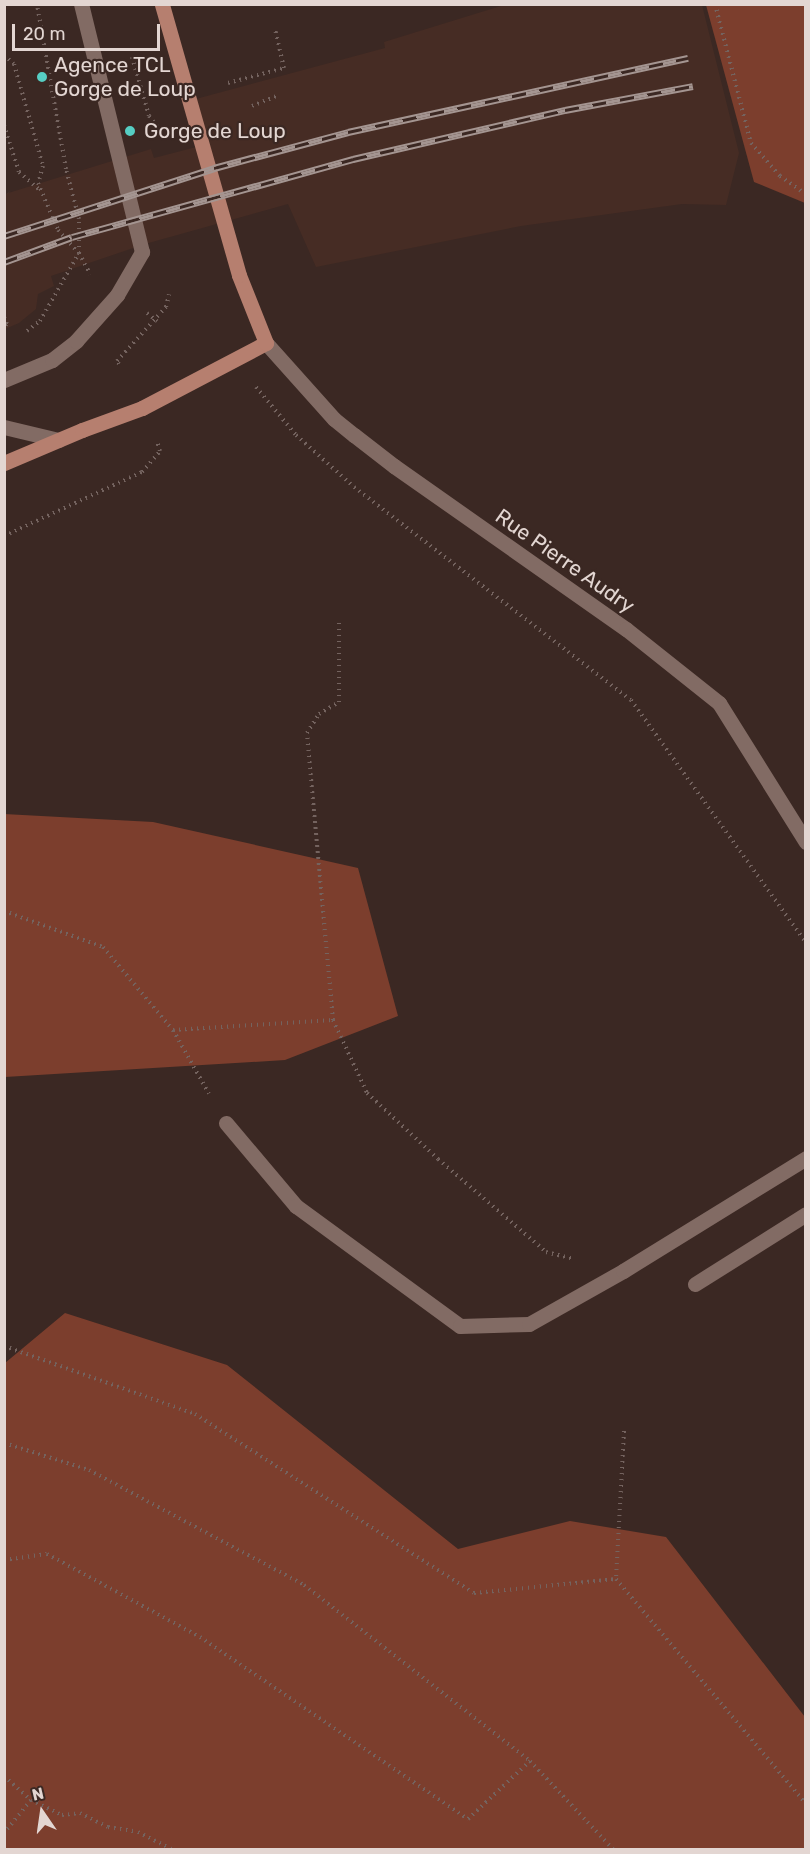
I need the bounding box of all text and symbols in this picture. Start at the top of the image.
scale bar [15,12,164,50]
text: 20 m [23,23,65,45]
place label: Agence TCL Gorge de Loup [54,52,196,102]
marker: Agence TCL Gorge de Loup [35,70,49,84]
place label: Gorge de Loup [144,118,286,144]
marker: Gorge de Loup [121,122,139,140]
street label: Rue Pierre Audry [490,503,640,619]
north arrow [12,1782,72,1842]
text: N [30,1783,46,1805]

